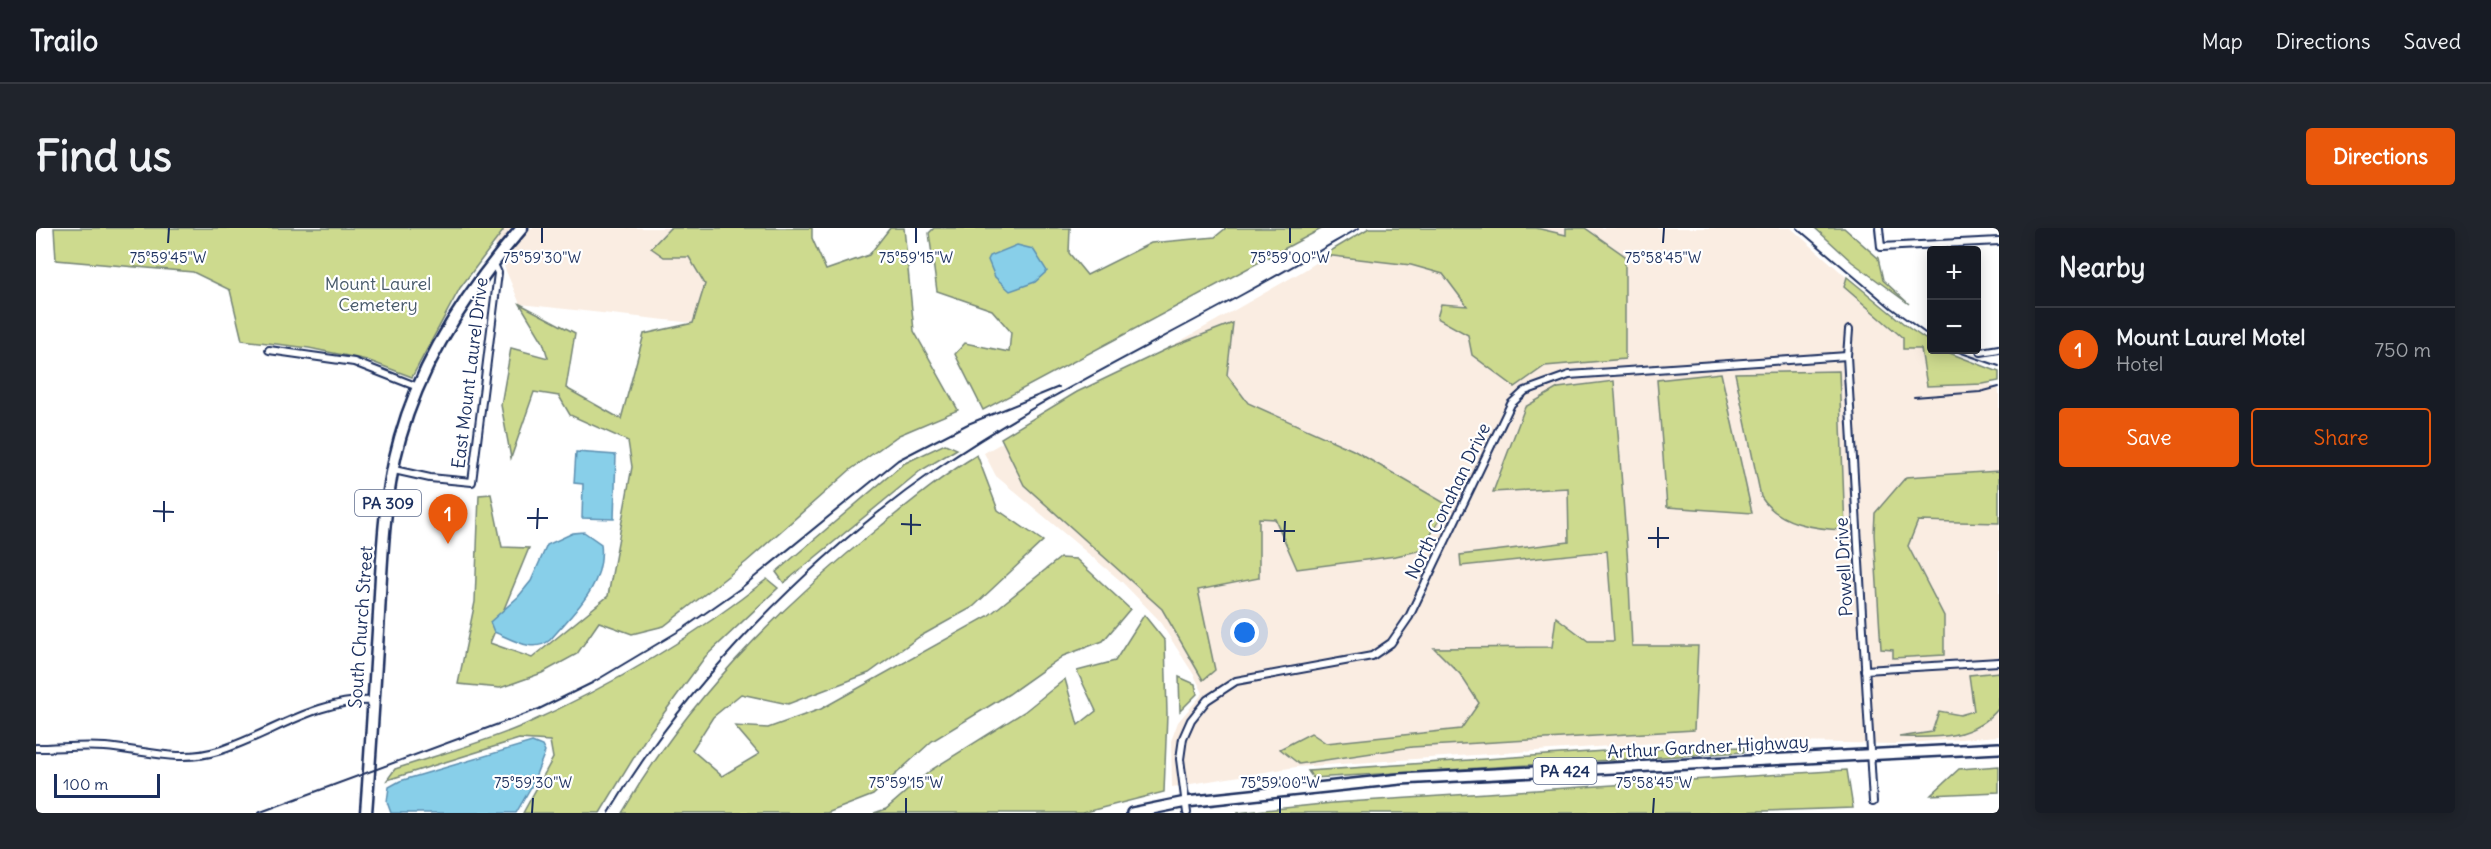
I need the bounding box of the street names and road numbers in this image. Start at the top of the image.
street label: East Mount Laurel Drive [446,276,493,470]
street label: North Conahan Drive [1400,419,1495,583]
road number: PA 309 [355,490,421,516]
street label: Powell Drive [1829,517,1858,617]
street label: South Church Street [343,545,378,709]
street label: Arthur Gardner Highway [1607,730,1809,763]
road number: PA 424 [1534,758,1597,784]

